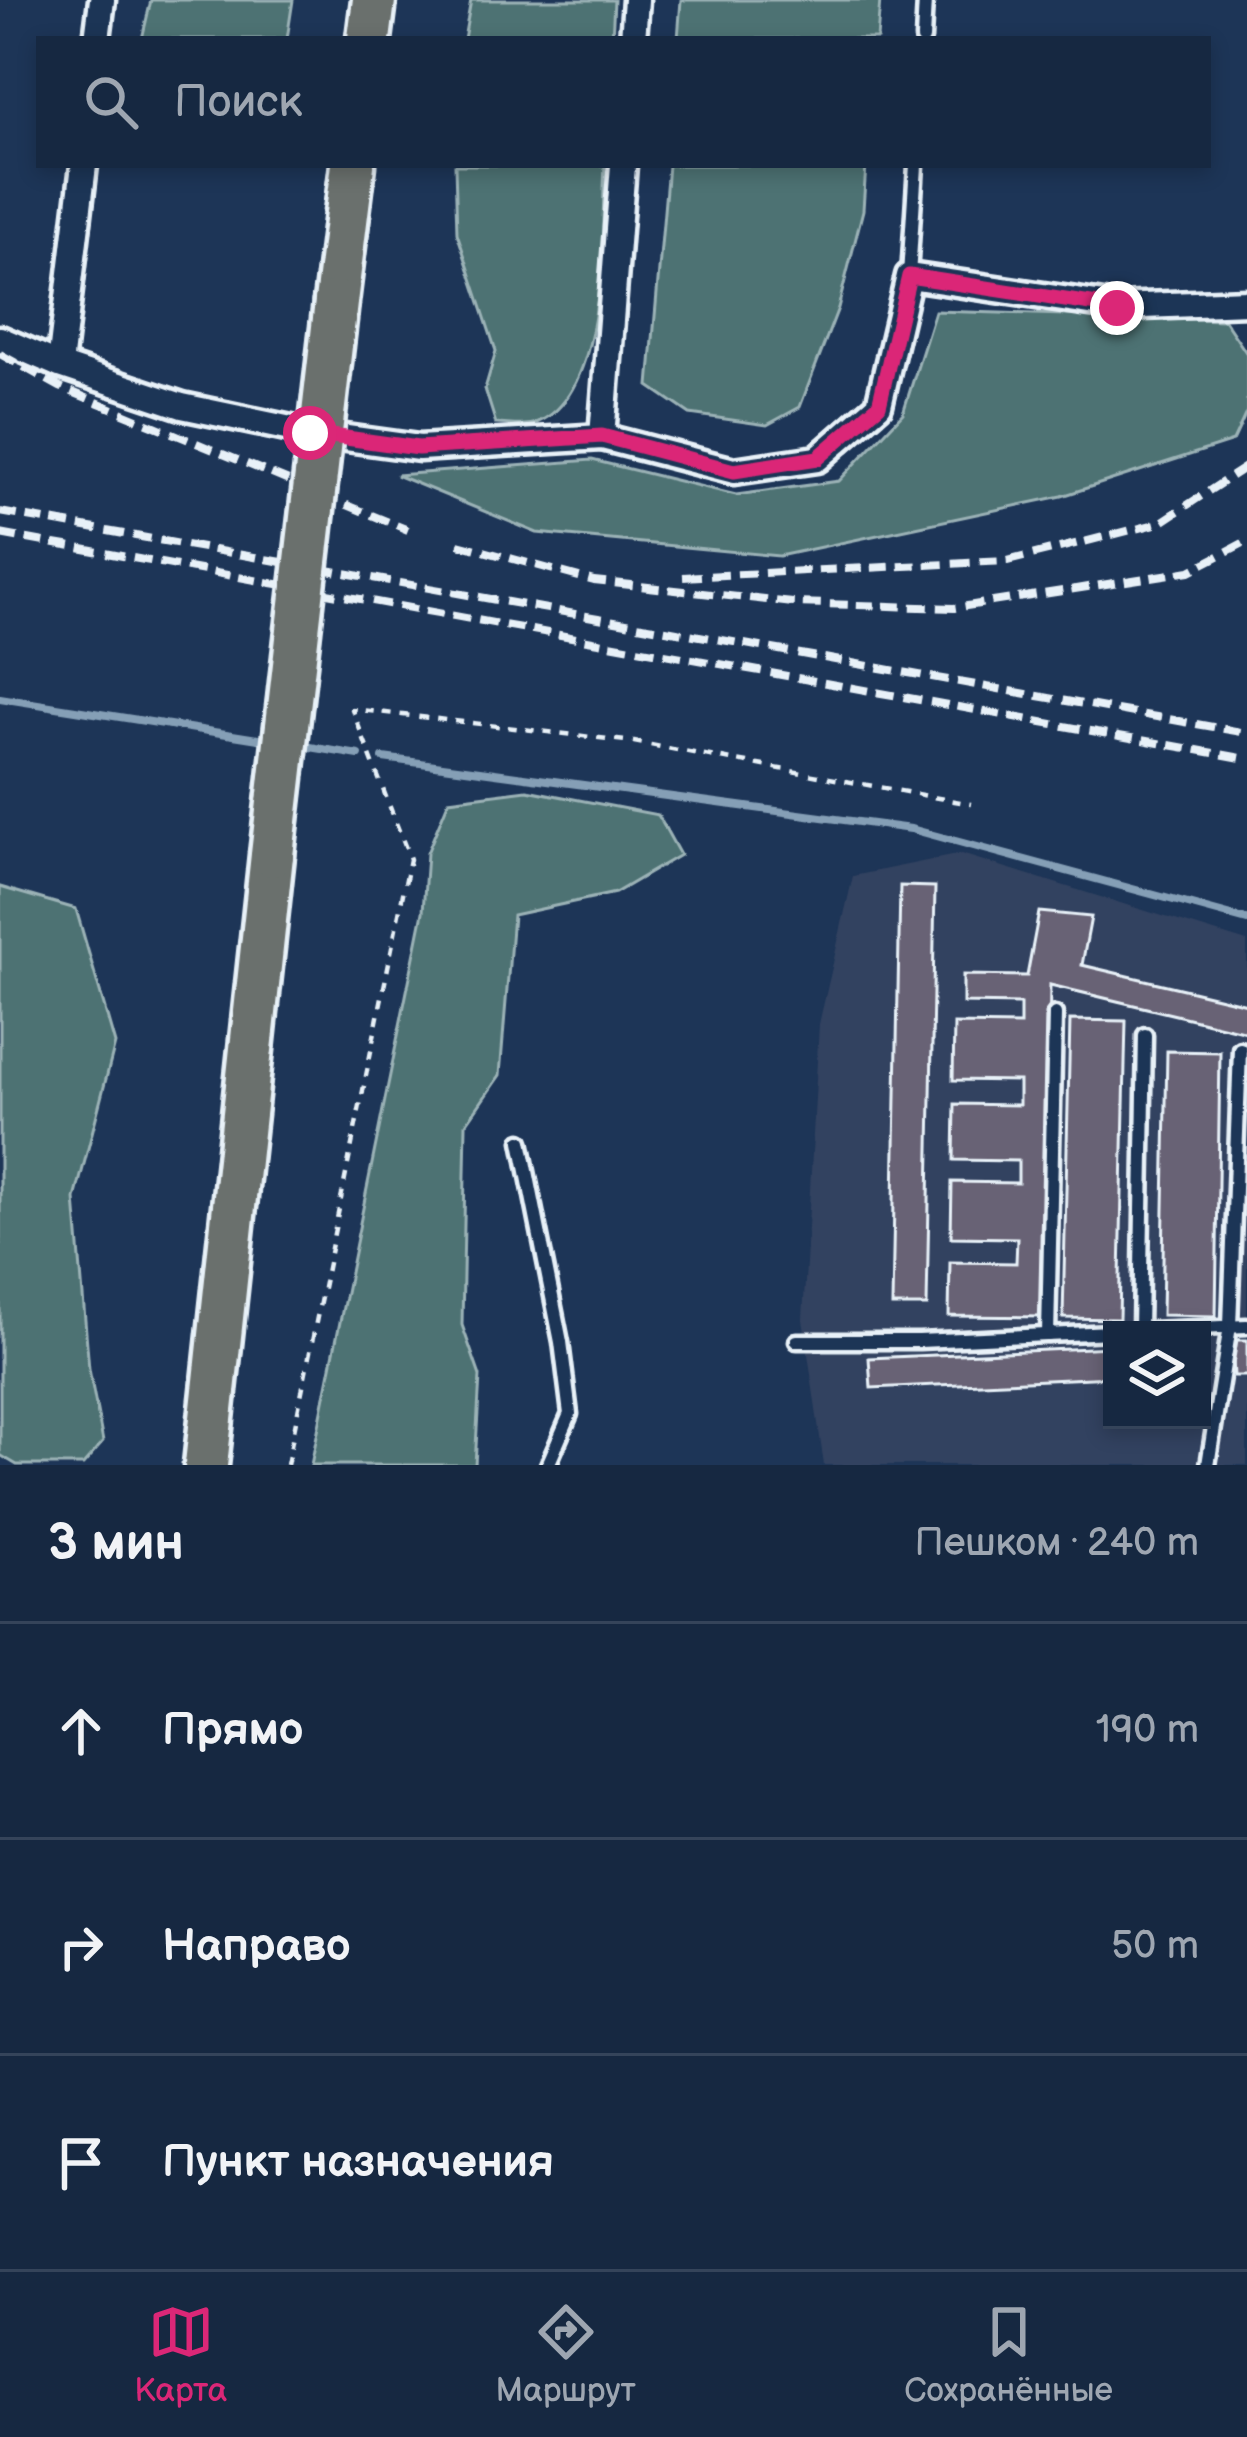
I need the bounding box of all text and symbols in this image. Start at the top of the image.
search box [36,36,1211,168]
icon: search [78,69,144,135]
text: Поиск [174,75,302,130]
route end [1090,281,1144,335]
route start [283,406,337,460]
map controls [1103,1321,1211,1429]
button: layers [1103,1321,1211,1429]
text: 3 мин [48,1513,184,1574]
text: Пешком · 240 m [914,1520,1199,1567]
icon: ahead [48,1698,114,1764]
text: Прямо [162,1703,303,1758]
text: 190 m [1096,1707,1199,1754]
icon: right [48,1914,114,1980]
text: Направо [162,1919,351,1974]
text: 50 m [1111,1923,1199,1970]
icon: arrive [48,2130,114,2196]
text: Пункт назначения [162,2135,554,2190]
tab: Карта [134,2299,227,2411]
tab: Маршрут [496,2299,636,2411]
tab: Сохранённые [904,2299,1113,2411]

